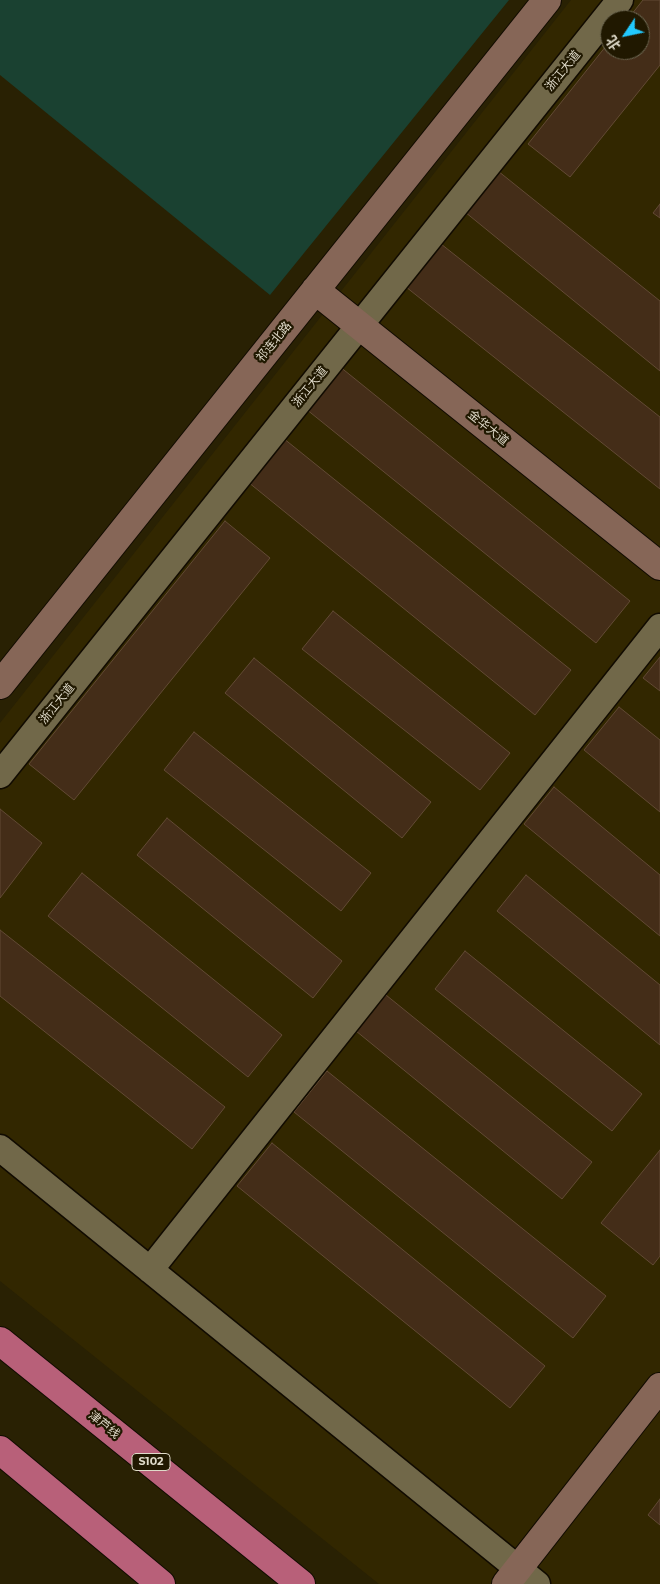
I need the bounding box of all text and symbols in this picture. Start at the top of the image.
north arrow [600,10,650,60]
text: 北 [602,32,625,54]
street label: 浙江大道 [542,48,584,94]
street label: 祁连北路 [253,319,295,365]
street label: 浙江大道 [289,364,331,410]
street label: 金华大道 [465,407,511,449]
street label: 浙江大道 [36,681,78,727]
street label: 津芦线 [85,1408,123,1442]
road number: S102 [132,1454,170,1470]

